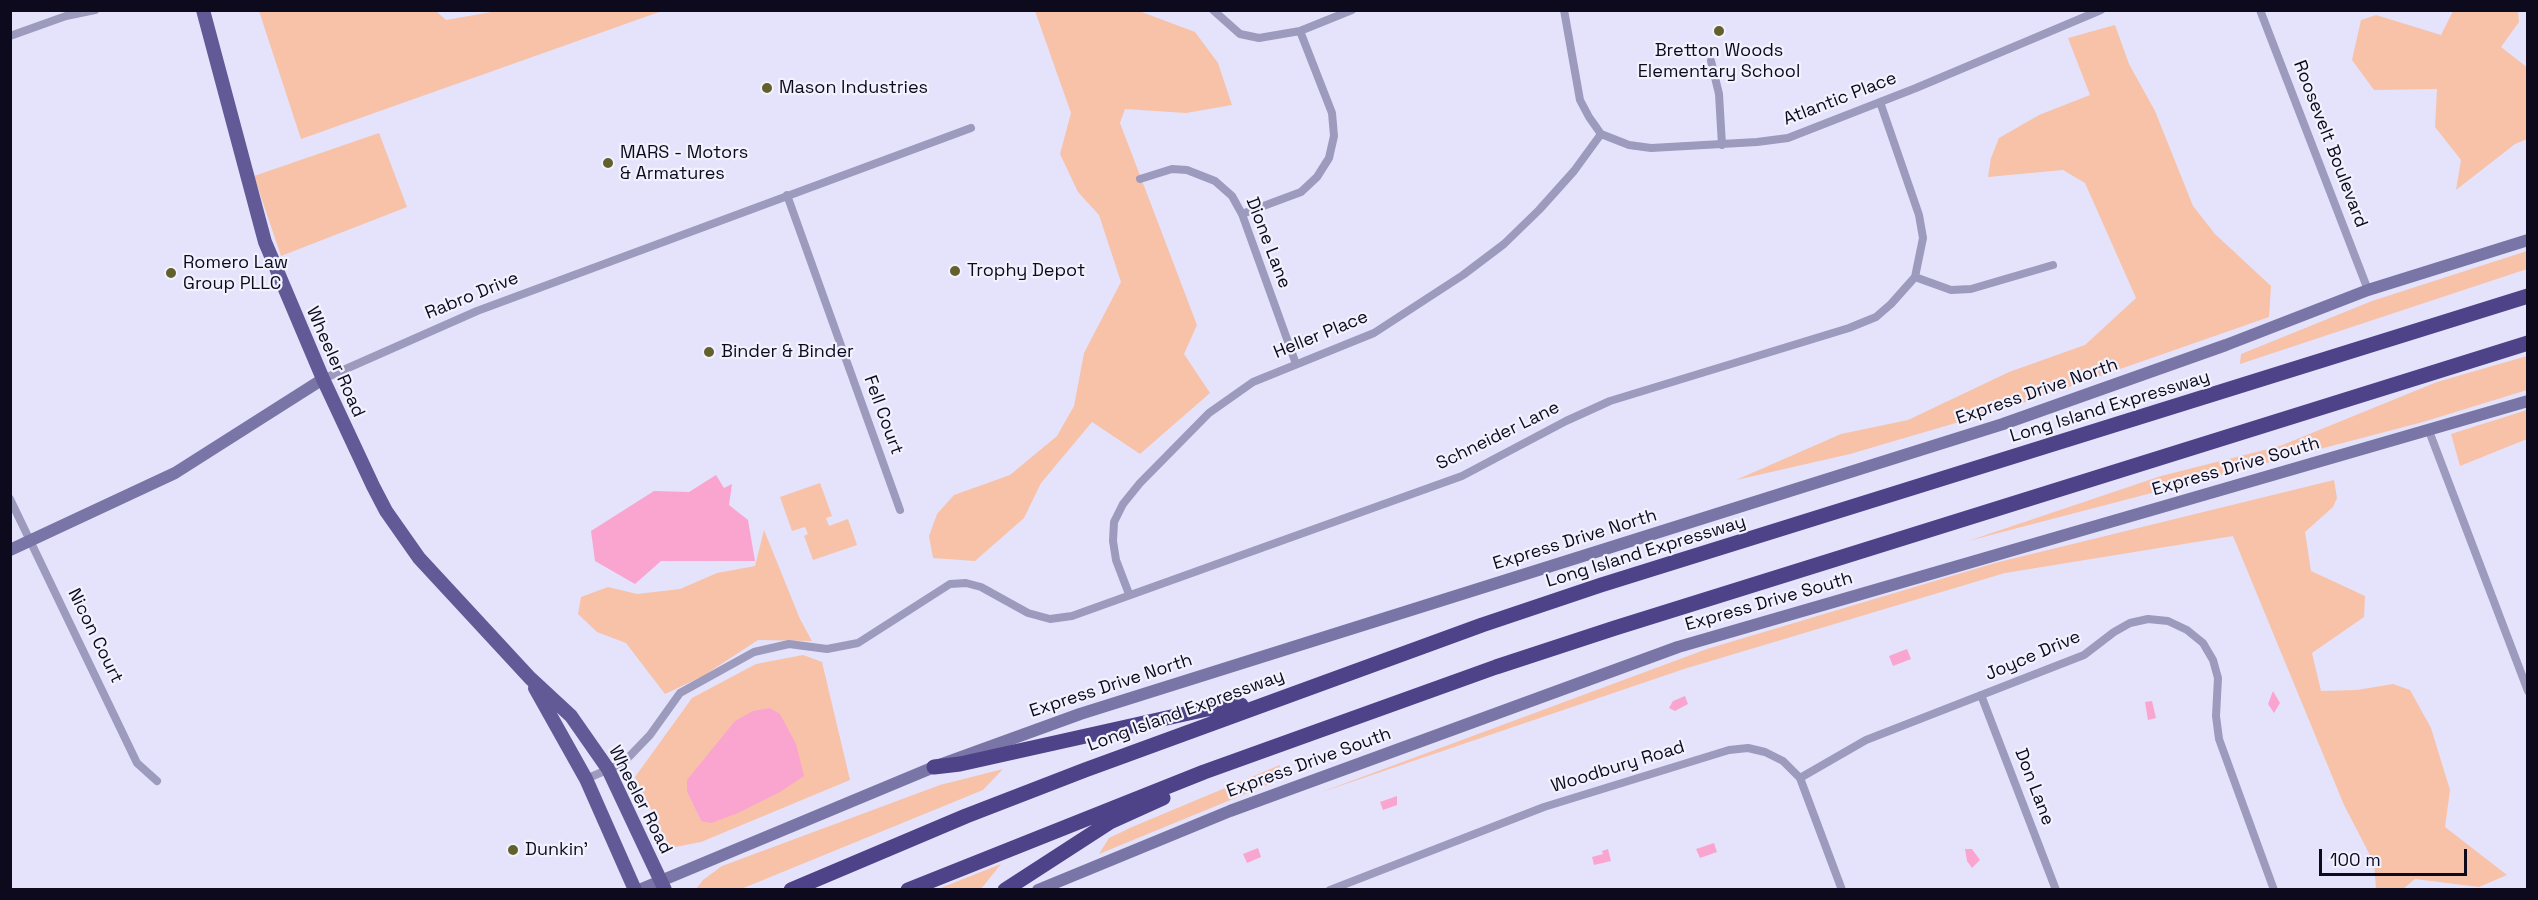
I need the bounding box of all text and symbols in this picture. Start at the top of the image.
marker: Bretton Woods Elementary School [1712,24,1726,38]
place label: Bretton Woods Elementary School [1638,40,1800,82]
street label: Roosevelt Boulevard [2288,57,2372,231]
street label: Atlantic Place [1780,67,1900,131]
place label: Mason Industries [779,77,928,99]
marker: Mason Industries [760,81,774,95]
place label: MARS - Motors & Armatures [620,142,748,184]
marker: MARS - Motors & Armatures [601,156,615,170]
street label: Dione Lane [1241,194,1295,292]
place label: Romero Law Group PLLC [183,252,288,294]
place label: Trophy Depot [967,260,1085,282]
marker: Trophy Depot [948,264,962,278]
marker: Romero Law Group PLLC [164,266,178,280]
street label: Rabro Drive [422,268,522,324]
street label: Wheeler Road [301,303,369,421]
street label: Heller Place [1271,306,1371,364]
place label: Binder & Binder [721,341,854,363]
marker: Binder & Binder [702,345,716,359]
street label: Express Drive North [1953,354,2121,430]
street label: Long Island Expressway [2008,366,2212,448]
street label: Fell Court [859,373,907,457]
street label: Schneider Lane [1433,397,1563,475]
street label: Express Drive South [2150,433,2322,501]
street label: Express Drive North [1491,505,1659,575]
street label: Long Island Expressway [1544,511,1748,593]
street label: Express Drive South [1683,568,1855,636]
street label: Nicon Court [63,585,127,687]
street label: Joyce Drive [1982,626,2084,686]
street label: Express Drive North [1027,649,1195,723]
street label: Long Island Expressway [1085,665,1287,757]
street label: Express Drive South [1224,723,1394,803]
street label: Woodbury Road [1549,736,1687,798]
street label: Wheeler Road [603,742,677,858]
street label: Don Lane [2009,746,2059,828]
scale bar [2322,837,2470,875]
place label: Dunkin' [525,839,588,861]
marker: Dunkin' [506,843,520,857]
text: 100 m [2330,848,2381,871]

